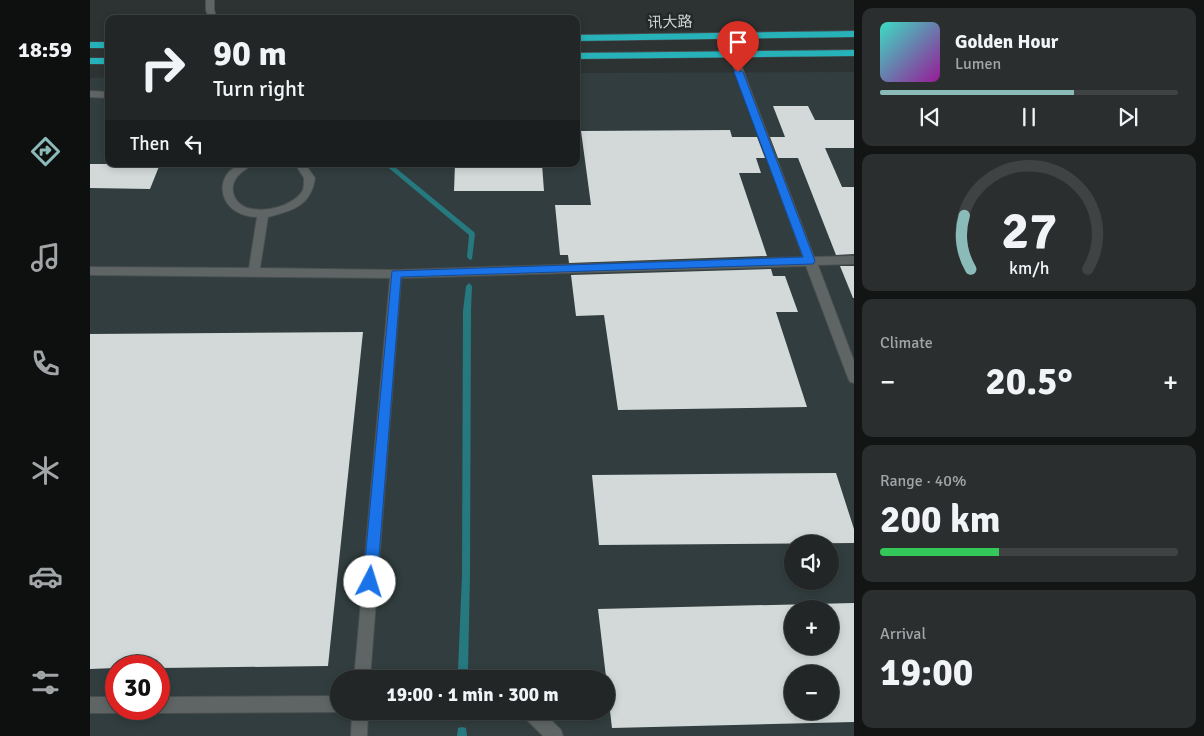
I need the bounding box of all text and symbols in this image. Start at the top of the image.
street label: 讯大路 [647,13,693,31]
pin [717,21,759,72]
icon: arrive [724,28,752,56]
text: Golden Hour [955,30,1058,54]
text: 90 m [213,32,287,75]
icon: right [130,35,195,100]
text: 18:59 [18,36,72,63]
text: Lumen [955,54,1001,74]
text: Turn right [213,75,305,102]
icon: previous [916,103,944,131]
icon: pause [1015,103,1043,131]
icon: next [1114,103,1142,131]
icon: left [180,130,208,158]
text: Then [130,132,170,156]
icon: directions [28,134,63,169]
text: 27 [1001,199,1057,263]
icon: music [28,240,63,275]
text: km/h [1009,257,1049,279]
text: Climate [880,333,933,353]
icon: phone [28,346,63,381]
text: 20.5° [985,358,1073,405]
text: − [880,365,895,399]
text: + [1163,365,1178,399]
icon: climate [28,453,63,488]
text: Range · 40% [880,471,966,491]
text: 200 km [880,496,1001,543]
map controls [784,535,839,720]
button: sound [784,535,839,590]
position arrow [343,555,395,607]
icon: car [28,559,63,594]
button: + [784,600,839,655]
text: Arrival [880,624,926,644]
text: 19:00 [880,649,973,696]
speed limit sign: 30 [105,655,170,720]
icon: filters [28,665,63,700]
button: − [784,665,839,720]
text: 19:00 · 1 min · 300 m [386,683,559,707]

